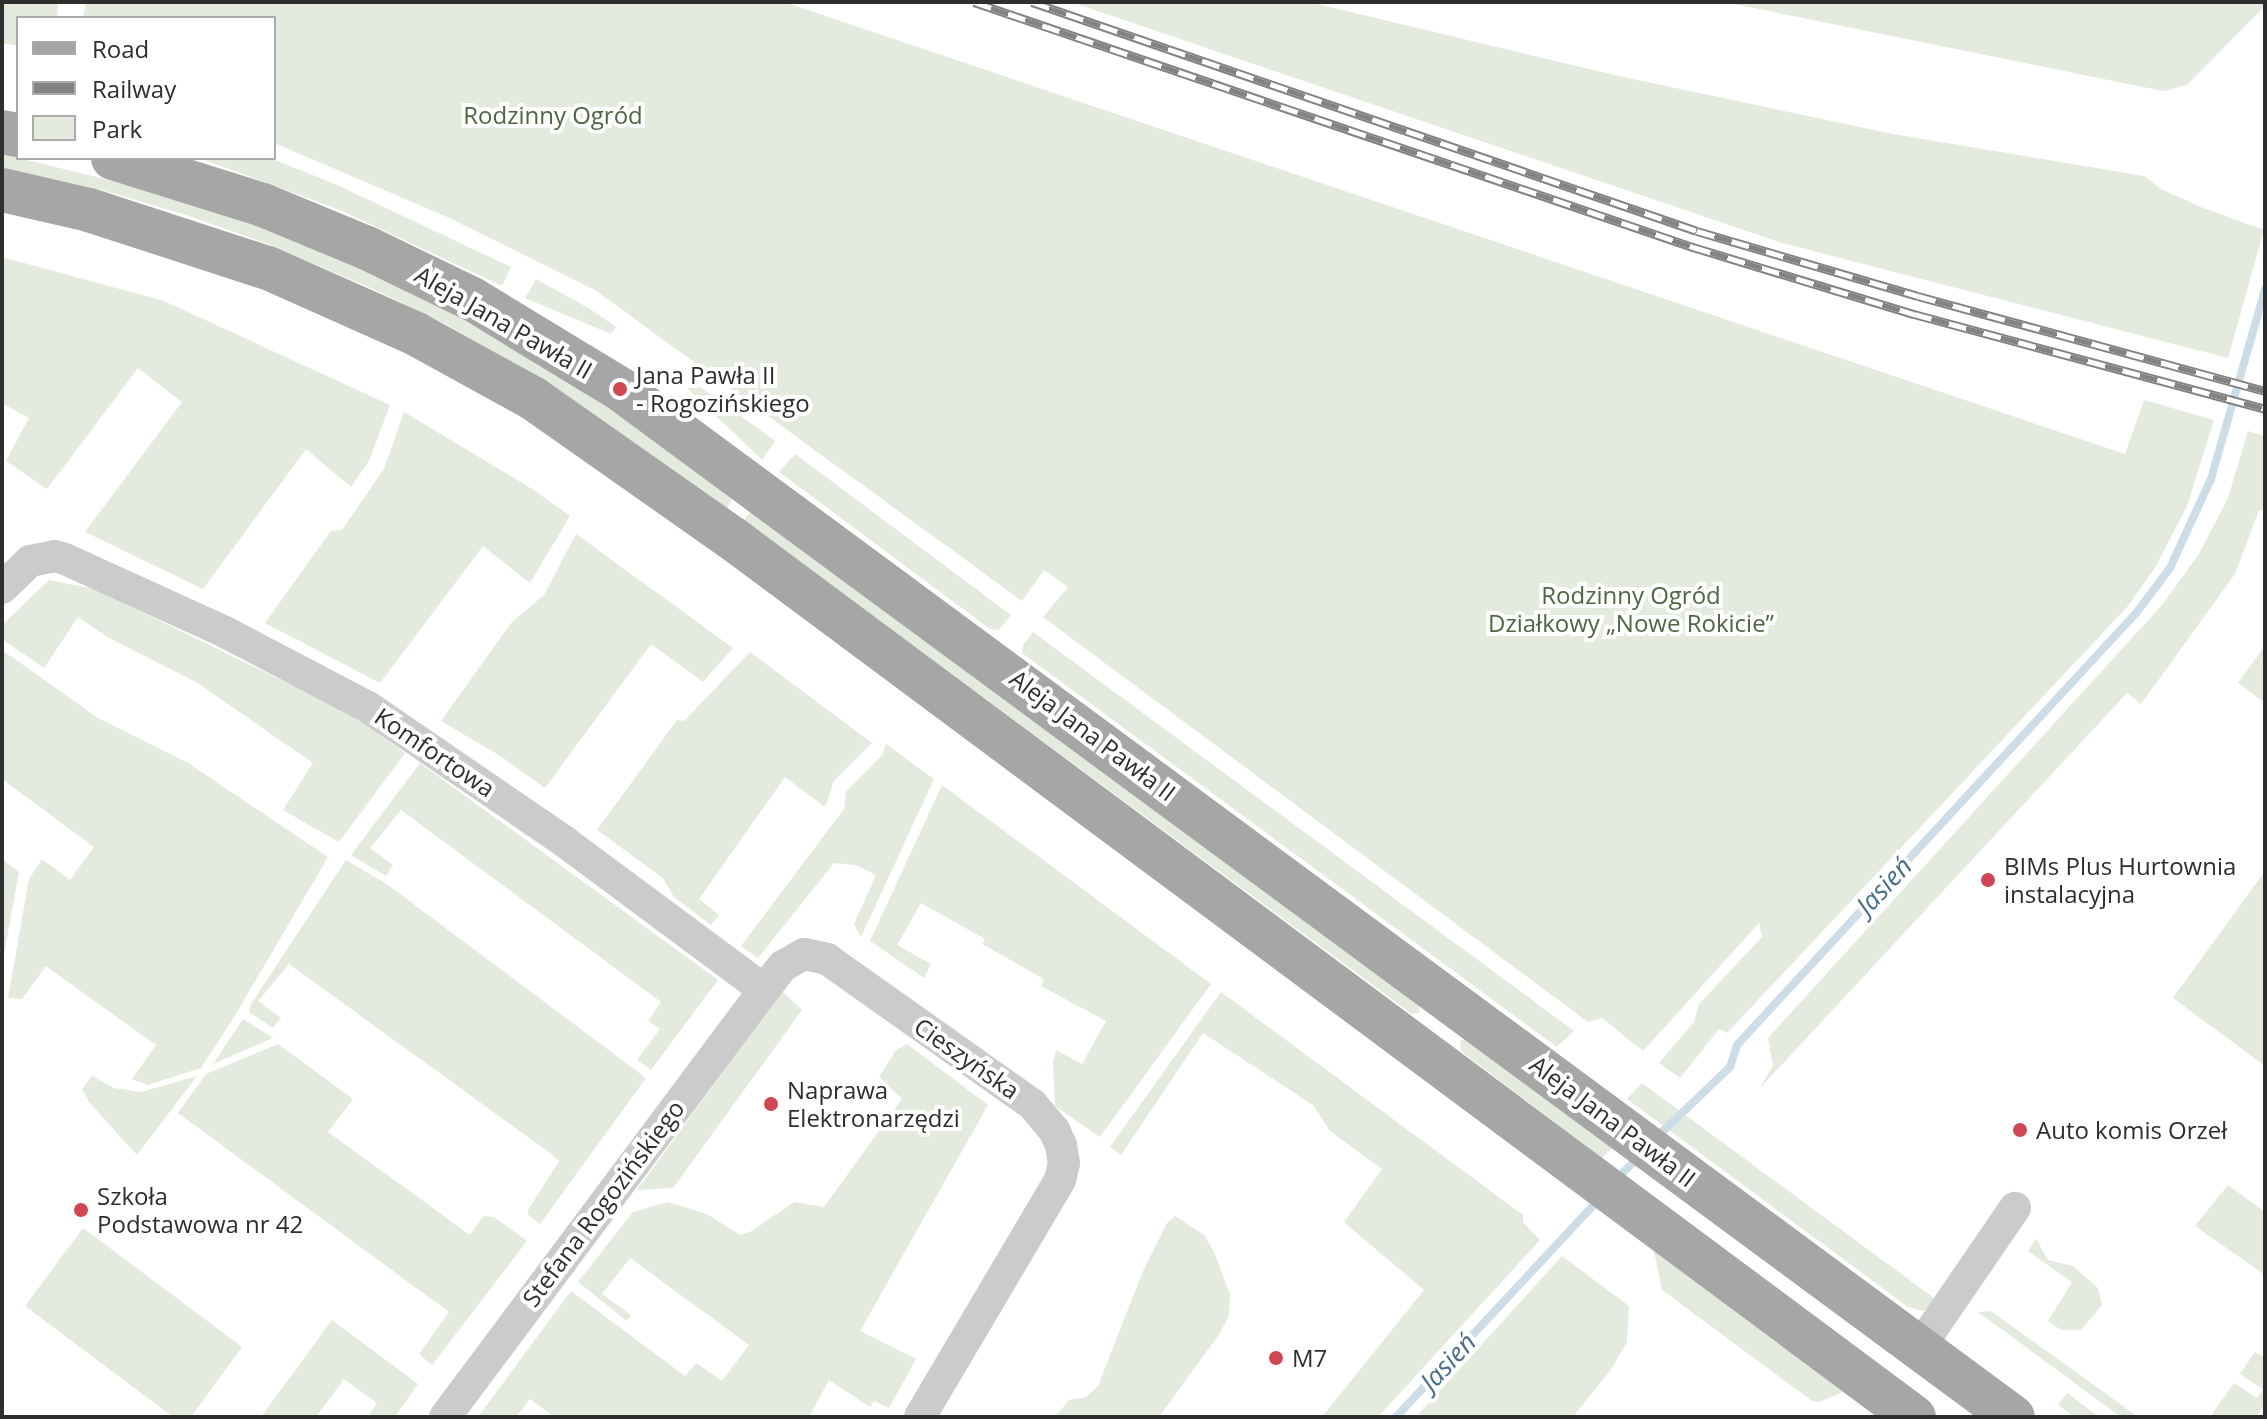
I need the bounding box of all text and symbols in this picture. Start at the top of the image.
legend [16,16,276,160]
text: Road [92,32,149,65]
text: Railway [92,72,176,105]
park label: Rodzinny Ogród [463,101,643,129]
text: Park [92,112,142,145]
street label: Aleja Jana Pawła II [410,260,598,384]
place label: Jana Pawła II - Rogozińskiego [636,361,810,417]
marker: Jana Pawła II - Rogozińskiego [611,380,629,398]
park label: Rodzinny Ogród Działkowy „Nowe Rokicie” [1488,581,1774,637]
street label: Aleja Jana Pawła II [1005,663,1181,807]
street label: Komfortowa [369,701,501,803]
water label: Jasień [1850,851,1918,921]
place label: BIMs Plus Hurtownia instalacyjna [2004,852,2236,908]
marker: BIMs Plus Hurtownia instalacyjna [1979,871,1997,889]
street label: Cieszyńska [909,1011,1025,1105]
street label: Aleja Jana Pawła II [1525,1049,1701,1193]
place label: Naprawa Elektronarzędzi [787,1076,960,1132]
street label: Stefana Rogozińskiego [516,1094,690,1312]
marker: Naprawa Elektronarzędzi [762,1095,780,1113]
place label: Auto komis Orzeł [2036,1116,2227,1144]
marker: Auto komis Orzeł [2011,1121,2029,1139]
place label: Szkoła Podstawowa nr 42 [97,1182,303,1238]
marker: Szkoła Podstawowa nr 42 [72,1201,90,1219]
water label: Jasień [1414,1327,1482,1397]
place label: M7 [1292,1344,1327,1372]
marker: M7 [1267,1349,1285,1367]

